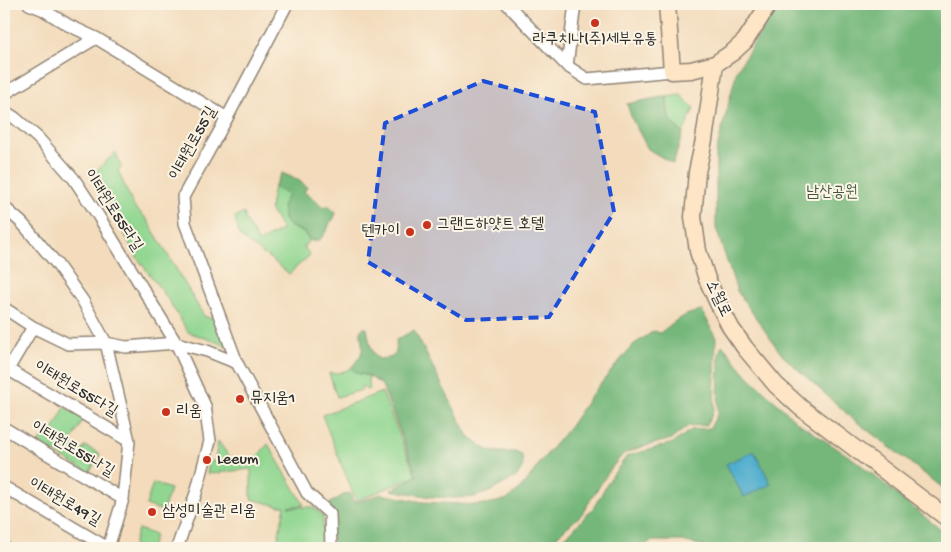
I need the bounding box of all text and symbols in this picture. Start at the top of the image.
marker: 라쿠치나(주)세부유통 [589,17,601,29]
place label: 라쿠치나(주)세부유통 [533,31,657,50]
street label: 이태원로55길 [166,104,222,184]
street label: 이태원로55라길 [78,166,146,256]
park label: 남산공원 [806,184,858,203]
place label: 그랜드하얏트 호텔 [437,216,544,235]
marker: 그랜드하얏트 호텔 [421,219,433,231]
place label: 텐카이 [361,223,400,242]
marker: 텐카이 [404,226,416,238]
street label: 소월로 [700,277,735,321]
street label: 이태원로55다길 [30,358,120,422]
place label: 뮤지움1 [250,390,295,409]
marker: 뮤지움1 [234,393,246,405]
place label: 리움 [176,403,202,422]
marker: 리움 [160,406,172,418]
street label: 이태원로55나길 [27,418,117,482]
place label: Leeum [217,451,259,470]
marker: Leeum [201,454,213,466]
street label: 이태원로49길 [25,475,103,531]
place label: 삼성미술관 리움 [162,502,256,522]
marker: 삼성미술관 리움 [146,506,158,518]

